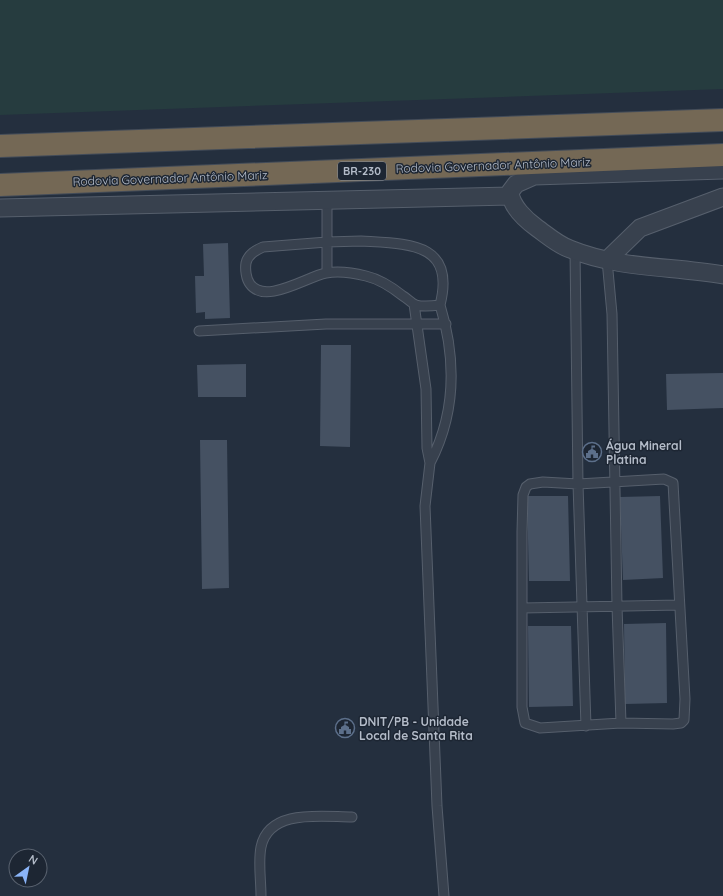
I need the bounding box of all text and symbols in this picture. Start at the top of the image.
street label: Rodovia Governador Antônio Mariz [395,154,591,176]
road number: BR-230 [338,162,386,180]
street label: Rodovia Governador Antônio Mariz [72,167,268,189]
place label: Água Mineral Platina [606,438,682,467]
public building icon: Água Mineral Platina [581,441,603,463]
place label: DNIT/PB - Unidade Local de Santa Rita [359,714,473,743]
public building icon: DNIT/PB - Unidade Local de Santa Rita [334,717,356,739]
north arrow [8,848,48,888]
text: N [26,852,41,868]

